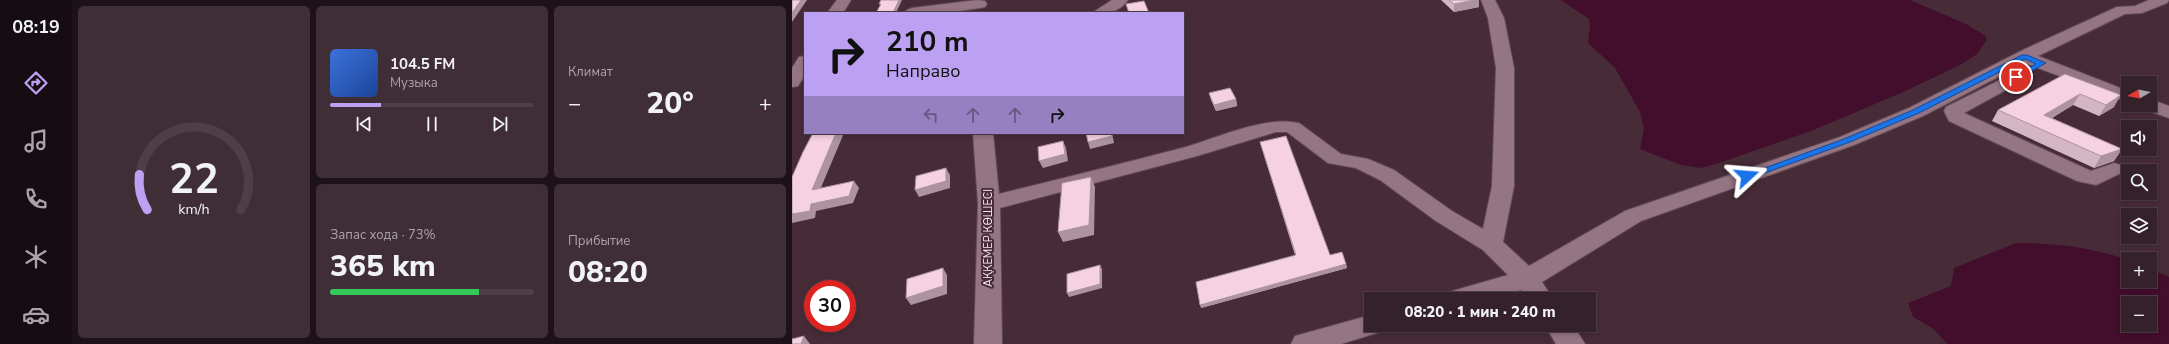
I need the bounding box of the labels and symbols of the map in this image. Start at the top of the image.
pin [1999,60,2033,94]
north arrow [2121,76,2157,112]
position arrow [1726,155,1768,197]
street label: АҚКЕМЕР КӨШЕСІ [981,189,996,287]
speed limit sign: 30 [804,280,856,332]

